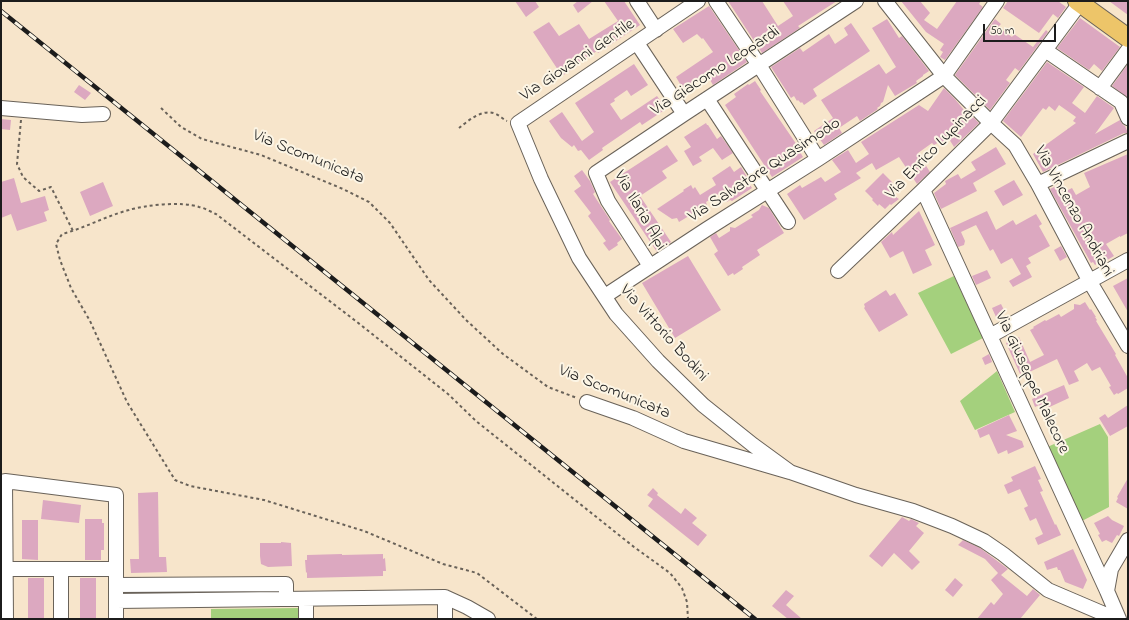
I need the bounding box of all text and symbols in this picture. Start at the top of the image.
street label: Via Giovanni Gentile [517,15,639,107]
scale bar [985,16,1058,42]
text: 50 m [990,22,1014,40]
street label: Via Giacomo Leopardi [648,23,784,121]
street label: Via Enrico Lupinacci [882,92,992,204]
street label: Via Salvatore Quasimodo [685,114,845,228]
street label: Via Scomunicata [249,126,367,190]
street label: Via Vincenzo Andriani [1029,143,1117,281]
street label: Via Ilaria Alpi [608,167,670,255]
street label: Via Vittorio Bodini [614,281,712,387]
street label: Via Giuseppe Malecore [989,309,1073,457]
street label: Via Scomunicata [555,361,673,425]

